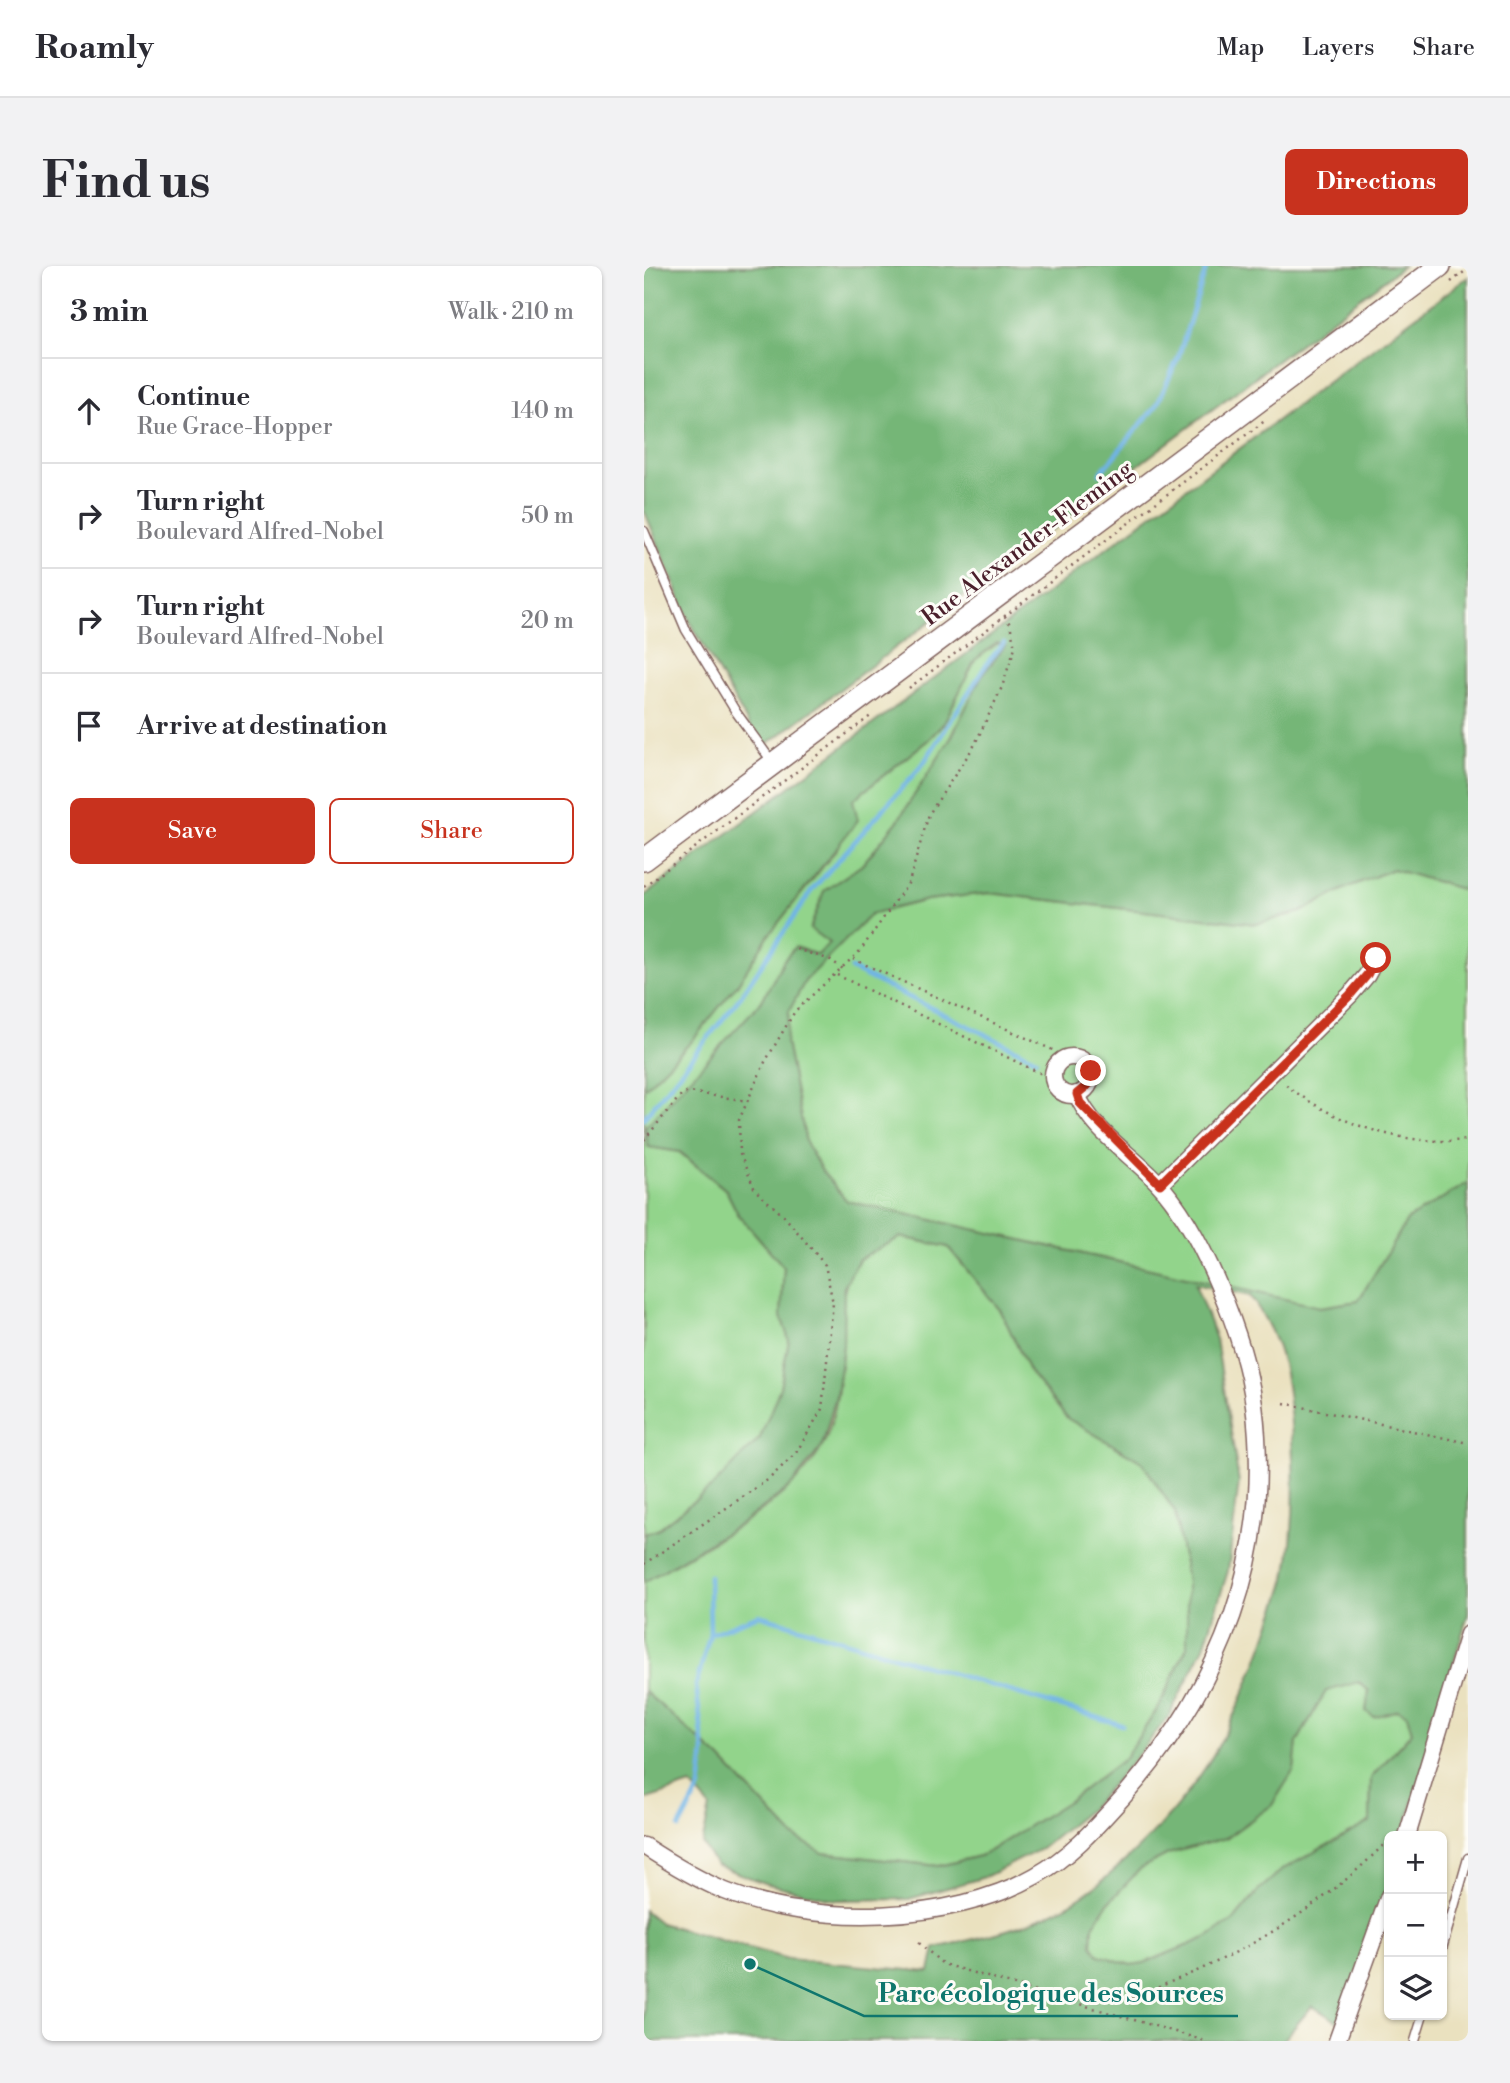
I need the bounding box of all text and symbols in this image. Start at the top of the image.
text: Roamly [35,28,154,69]
text: Map [1217,33,1264,63]
text: Layers [1302,33,1374,63]
text: Share [1412,33,1475,63]
button: Directions [1285,149,1468,215]
text: Find us [42,152,211,213]
text: 3 min [70,293,148,331]
text: Walk · 210 m [448,298,574,326]
text: Continue [137,381,250,413]
icon: ahead [70,392,108,430]
text: 140 m [511,397,574,425]
text: Rue Grace-Hopper [137,413,333,441]
street label: Rue Alexander-Fleming [916,454,1140,633]
text: Turn right [137,486,265,518]
icon: right [70,497,108,535]
text: 50 m [521,502,574,530]
text: Boulevard Alfred-Nobel [137,518,384,546]
text: Turn right [137,591,265,623]
icon: right [70,602,108,640]
text: 20 m [521,607,574,635]
text: Boulevard Alfred-Nobel [137,623,384,651]
icon: arrive [70,707,108,745]
text: Arrive at destination [137,710,387,742]
button: Save [70,798,315,864]
button: Share [329,798,574,864]
route start [1360,942,1391,973]
route end [1075,1055,1106,1086]
map controls [1384,1831,1447,2020]
button: + [1384,1831,1447,1894]
button: − [1384,1894,1447,1957]
button: layers [1384,1957,1447,2020]
callout: Parc écologique des Sources [864,1969,1238,2016]
text: Parc écologique des Sources [878,1978,1224,2010]

